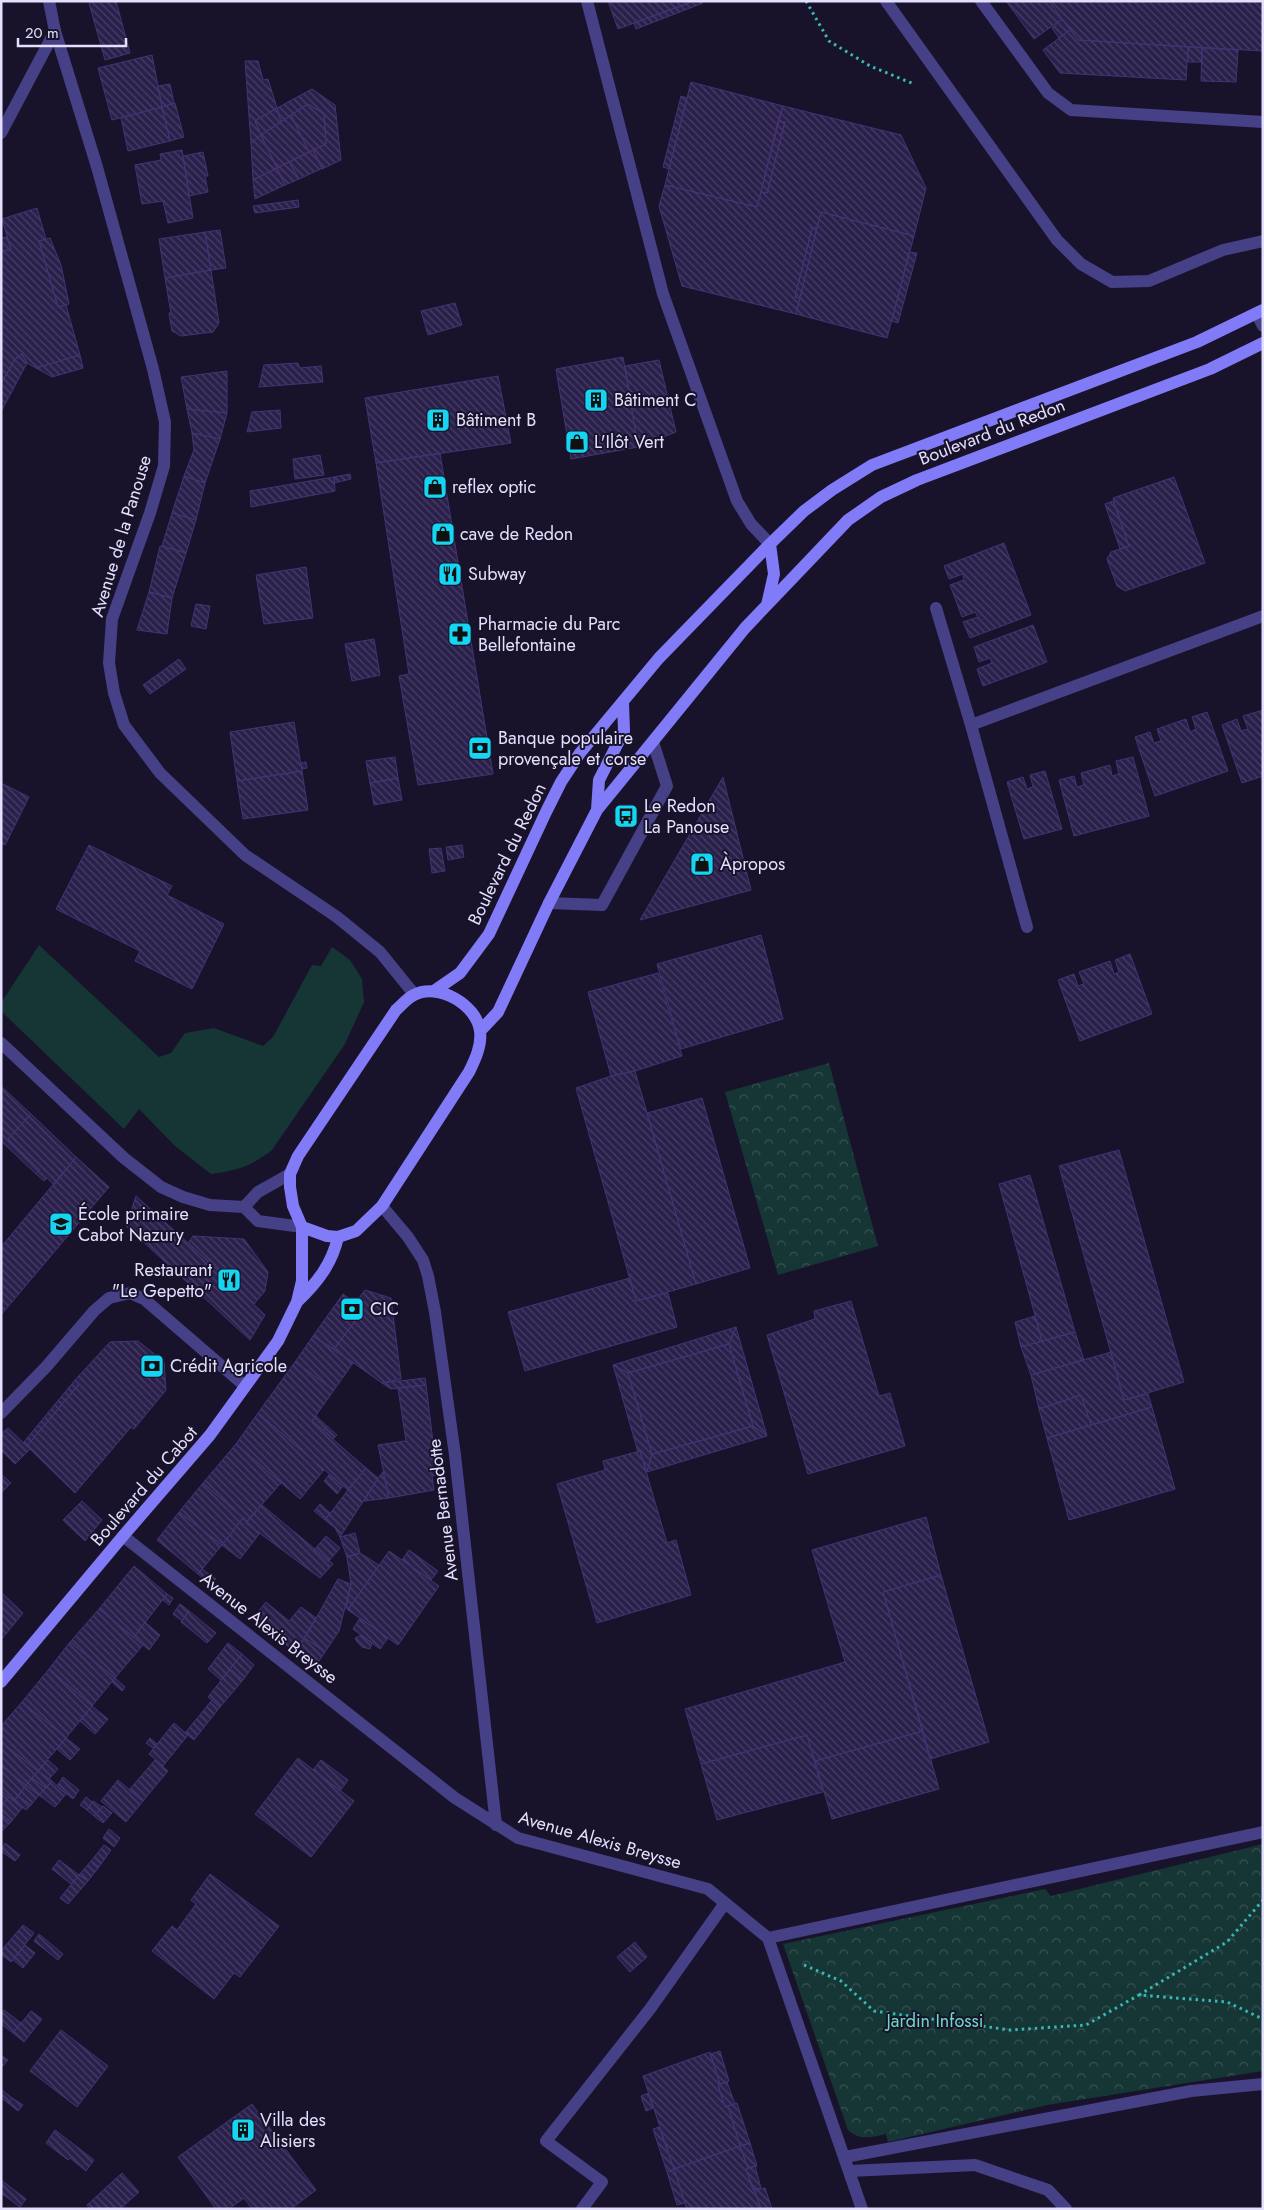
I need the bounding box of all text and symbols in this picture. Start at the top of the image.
scale bar [18,15,125,47]
text: 20 m [25,22,59,44]
building icon: Bâtiment C [583,387,609,413]
place label: Bâtiment C [614,387,697,413]
street label: Boulevard du Redon [915,392,1069,472]
building icon: Bâtiment B [425,407,451,433]
place label: Bâtiment B [456,407,536,433]
shop icon: L'Ilôt Vert [564,429,590,455]
place label: L'Ilôt Vert [594,429,665,455]
street label: Avenue de la Panouse [84,452,158,620]
shop icon: reflex optic [422,474,448,500]
place label: reflex optic [452,474,536,500]
shop icon: cave de Redon [430,521,456,547]
place label: cave de Redon [460,521,573,547]
restaurant icon: Subway [437,561,463,587]
place label: Subway [468,561,526,587]
place label: Pharmacie du Parc Bellefontaine [478,611,620,658]
pharmacy icon: Pharmacie du Parc Bellefontaine [447,621,473,647]
place label: Banque populaire provençale et corse [498,725,646,772]
bank icon: Banque populaire provençale et corse [467,735,493,761]
street label: Boulevard du Redon [461,779,553,929]
place label: Le Redon La Panouse [644,793,729,840]
bus stop icon: Le Redon La Panouse [613,803,639,829]
shop icon: Àpropos [689,851,715,877]
place label: Àpropos [720,851,785,877]
place label: École primaire Cabot Nazury [78,1201,189,1248]
school or university icon: École primaire Cabot Nazury [48,1211,74,1237]
place label: Restaurant "Le Gepetto" [112,1257,213,1304]
restaurant icon: Restaurant "Le Gepetto" [216,1267,242,1293]
bank icon: CIC [339,1296,365,1322]
place label: CIC [370,1296,399,1322]
bank icon: Crédit Agricole [139,1353,165,1379]
place label: Crédit Agricole [170,1353,287,1379]
street label: Boulevard du Cabot [85,1420,204,1552]
street label: Avenue Bernadotte [421,1437,465,1583]
street label: Avenue Alexis Breysse [195,1566,343,1690]
street label: Avenue Alexis Breysse [516,1804,684,1876]
park label: Jardin Infossi [885,2008,983,2034]
place label: Villa des Alisiers [260,2107,326,2154]
building icon: Villa des Alisiers [230,2117,256,2143]

